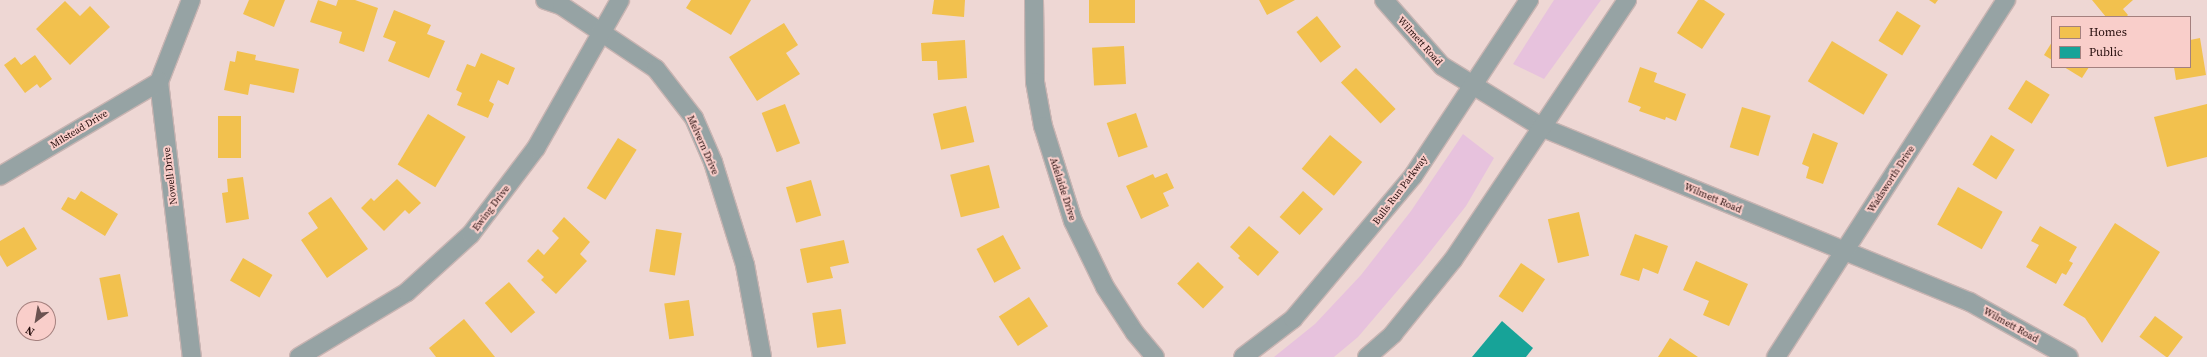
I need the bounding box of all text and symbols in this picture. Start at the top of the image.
street label: Wilmett Road [1395,14,1445,68]
legend [2051,16,2191,68]
text: Homes [2089,24,2127,40]
text: Public [2089,44,2123,60]
street label: Milstead Drive [48,107,110,151]
street label: Melvern Drive [685,114,721,176]
street label: Wadsworth Drive [1865,143,1917,215]
street label: Nowell Drive [161,147,179,205]
street label: Bulls Run Parkway [1370,153,1430,227]
street label: Adelaide Drive [1047,156,1079,222]
street label: Wilmett Road [1683,181,1743,215]
street label: Ewing Drive [470,183,512,233]
north arrow [16,301,56,341]
street label: Wilmett Road [1981,305,2041,345]
text: N [23,322,37,339]

